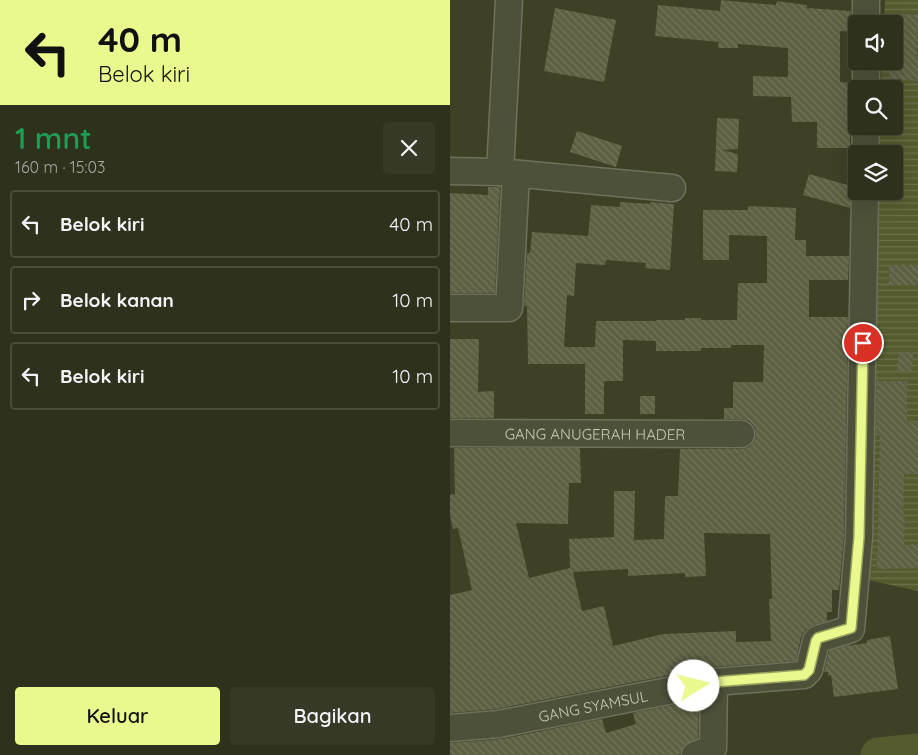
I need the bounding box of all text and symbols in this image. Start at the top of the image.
map controls [848,15,903,200]
button: sound [848,15,903,70]
text: 40 m [98,17,182,61]
icon: left [15,20,80,85]
text: Belok kiri [98,60,190,88]
button: search [848,80,903,135]
text: 1 mnt [15,119,92,157]
button: close [383,122,435,174]
button: layers [848,145,903,200]
text: 160 m · 15:03 [15,157,105,177]
icon: left [17,210,45,238]
text: Belok kiri [60,212,145,236]
text: 40 m [389,212,433,236]
icon: right [17,286,45,314]
text: Belok kanan [60,288,174,312]
text: 10 m [392,288,433,312]
pin [842,322,884,364]
icon: arrive [849,329,877,357]
icon: left [17,362,45,390]
text: Belok kiri [60,364,145,388]
text: 10 m [392,364,433,388]
street label: GANG ANUGERAH HADER [505,424,685,443]
position arrow [667,659,719,711]
street label: GANG SYAMSUL [537,686,649,726]
button: Keluar [15,687,220,745]
button: Bagikan [230,687,435,745]

